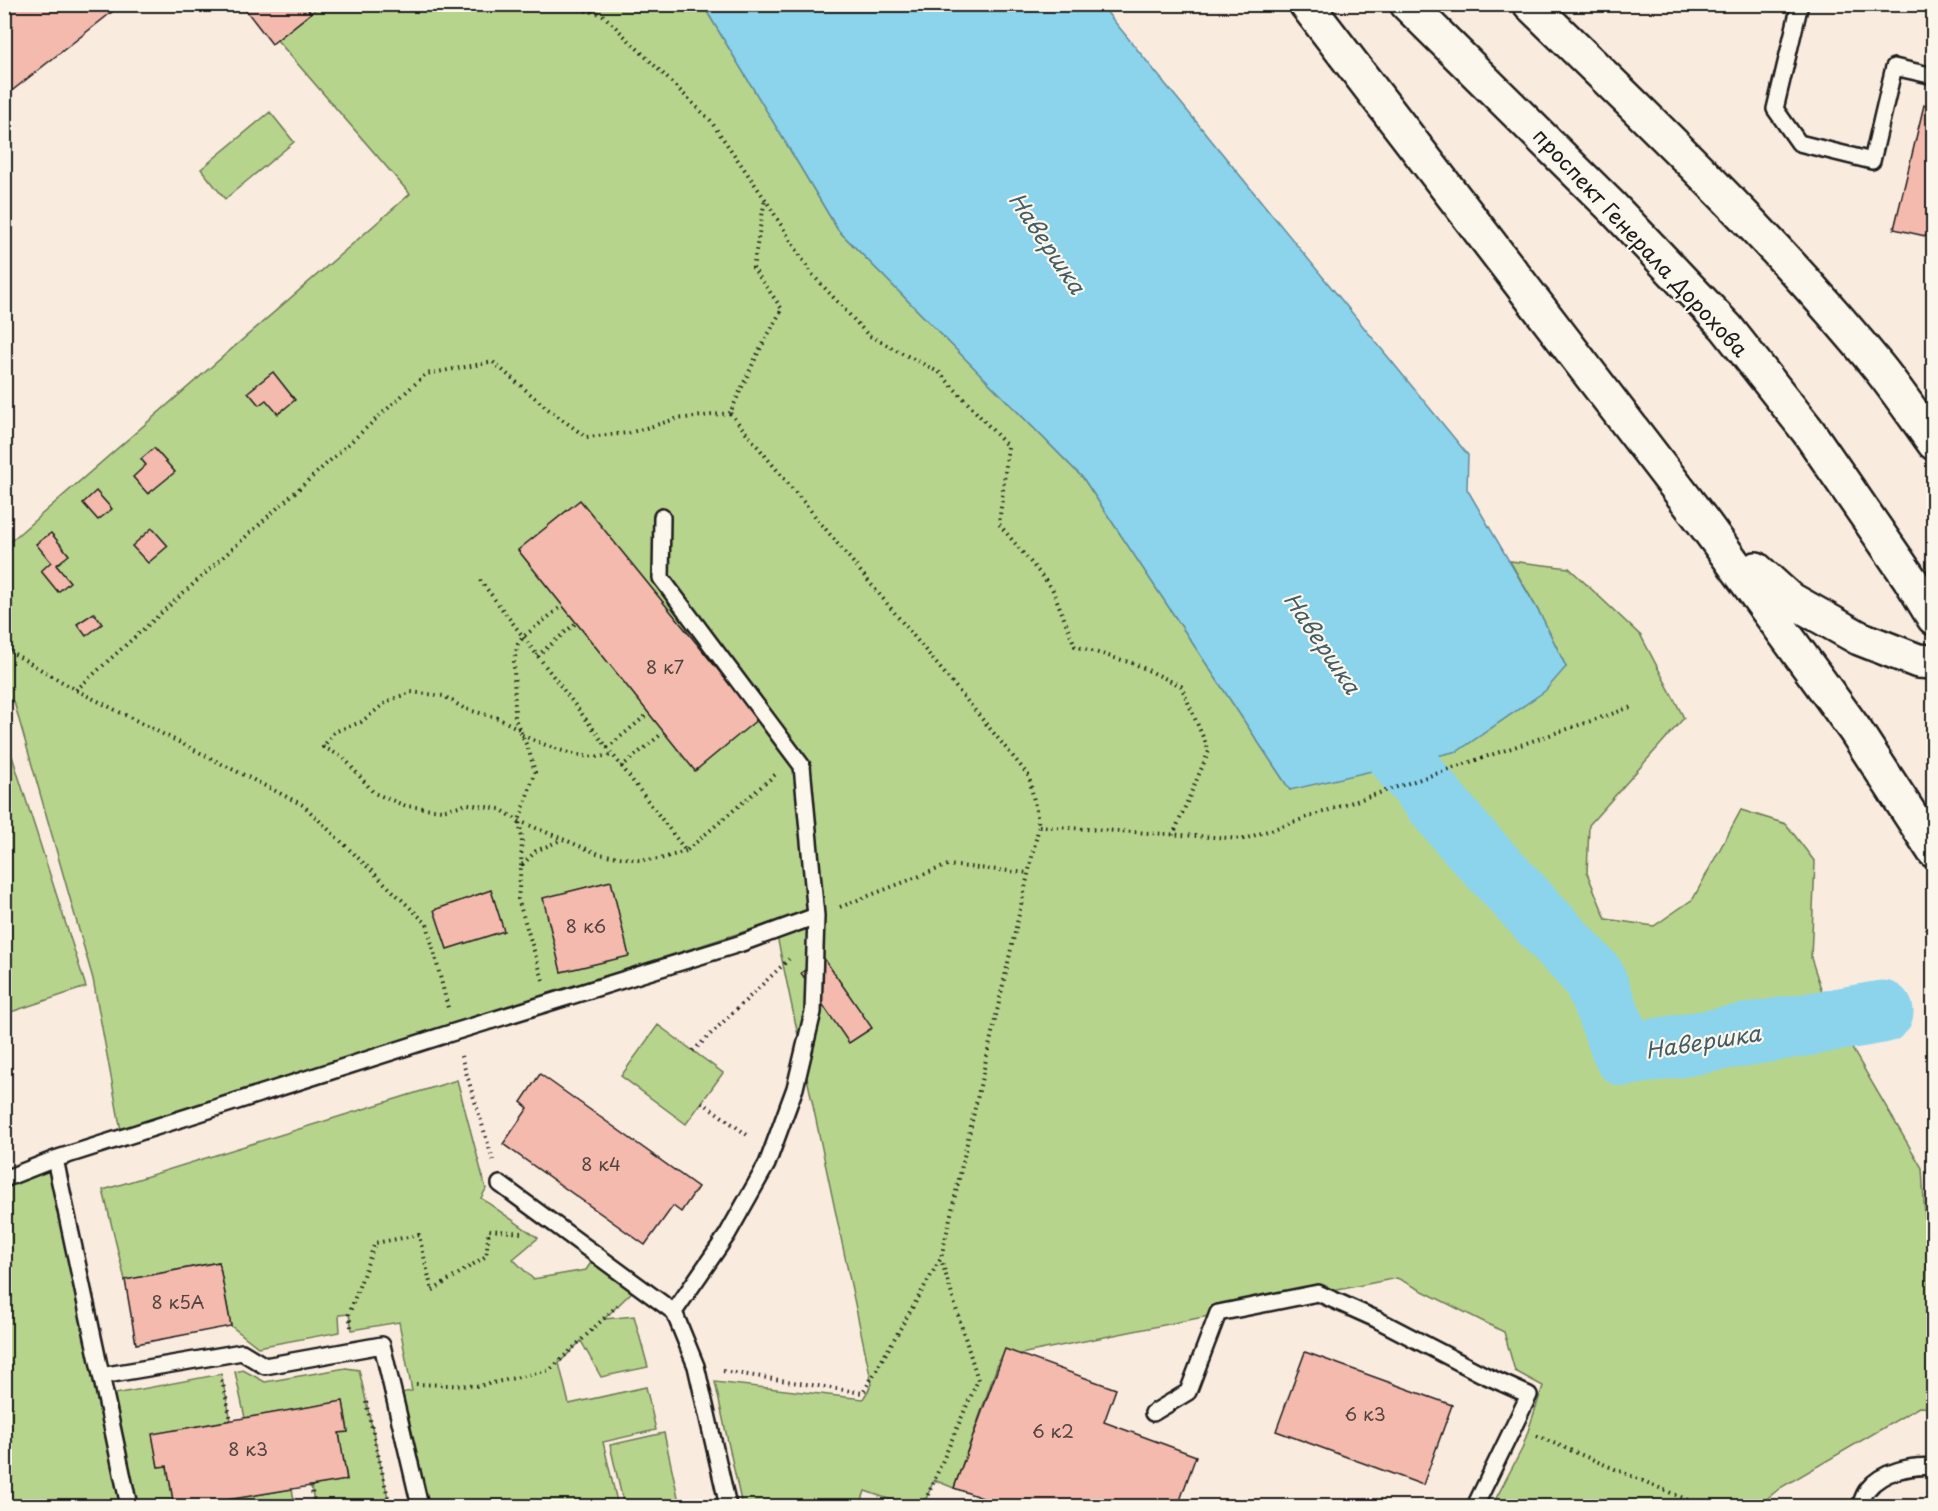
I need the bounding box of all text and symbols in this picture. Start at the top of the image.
street label: проспект Генерала Дорохова [1526,120,1756,363]
water label: Навершка [1002,185,1095,301]
water label: Навершка [1277,585,1370,701]
house number: 8 к7 [646,653,684,680]
house number: 8 к6 [566,912,606,939]
water label: Навершка [1643,1015,1764,1066]
house number: 8 к4 [581,1150,621,1177]
house number: 8 к5А [151,1288,205,1315]
house number: 6 к3 [1344,1400,1386,1427]
house number: 6 к2 [1032,1417,1074,1444]
house number: 8 к3 [228,1435,268,1462]

